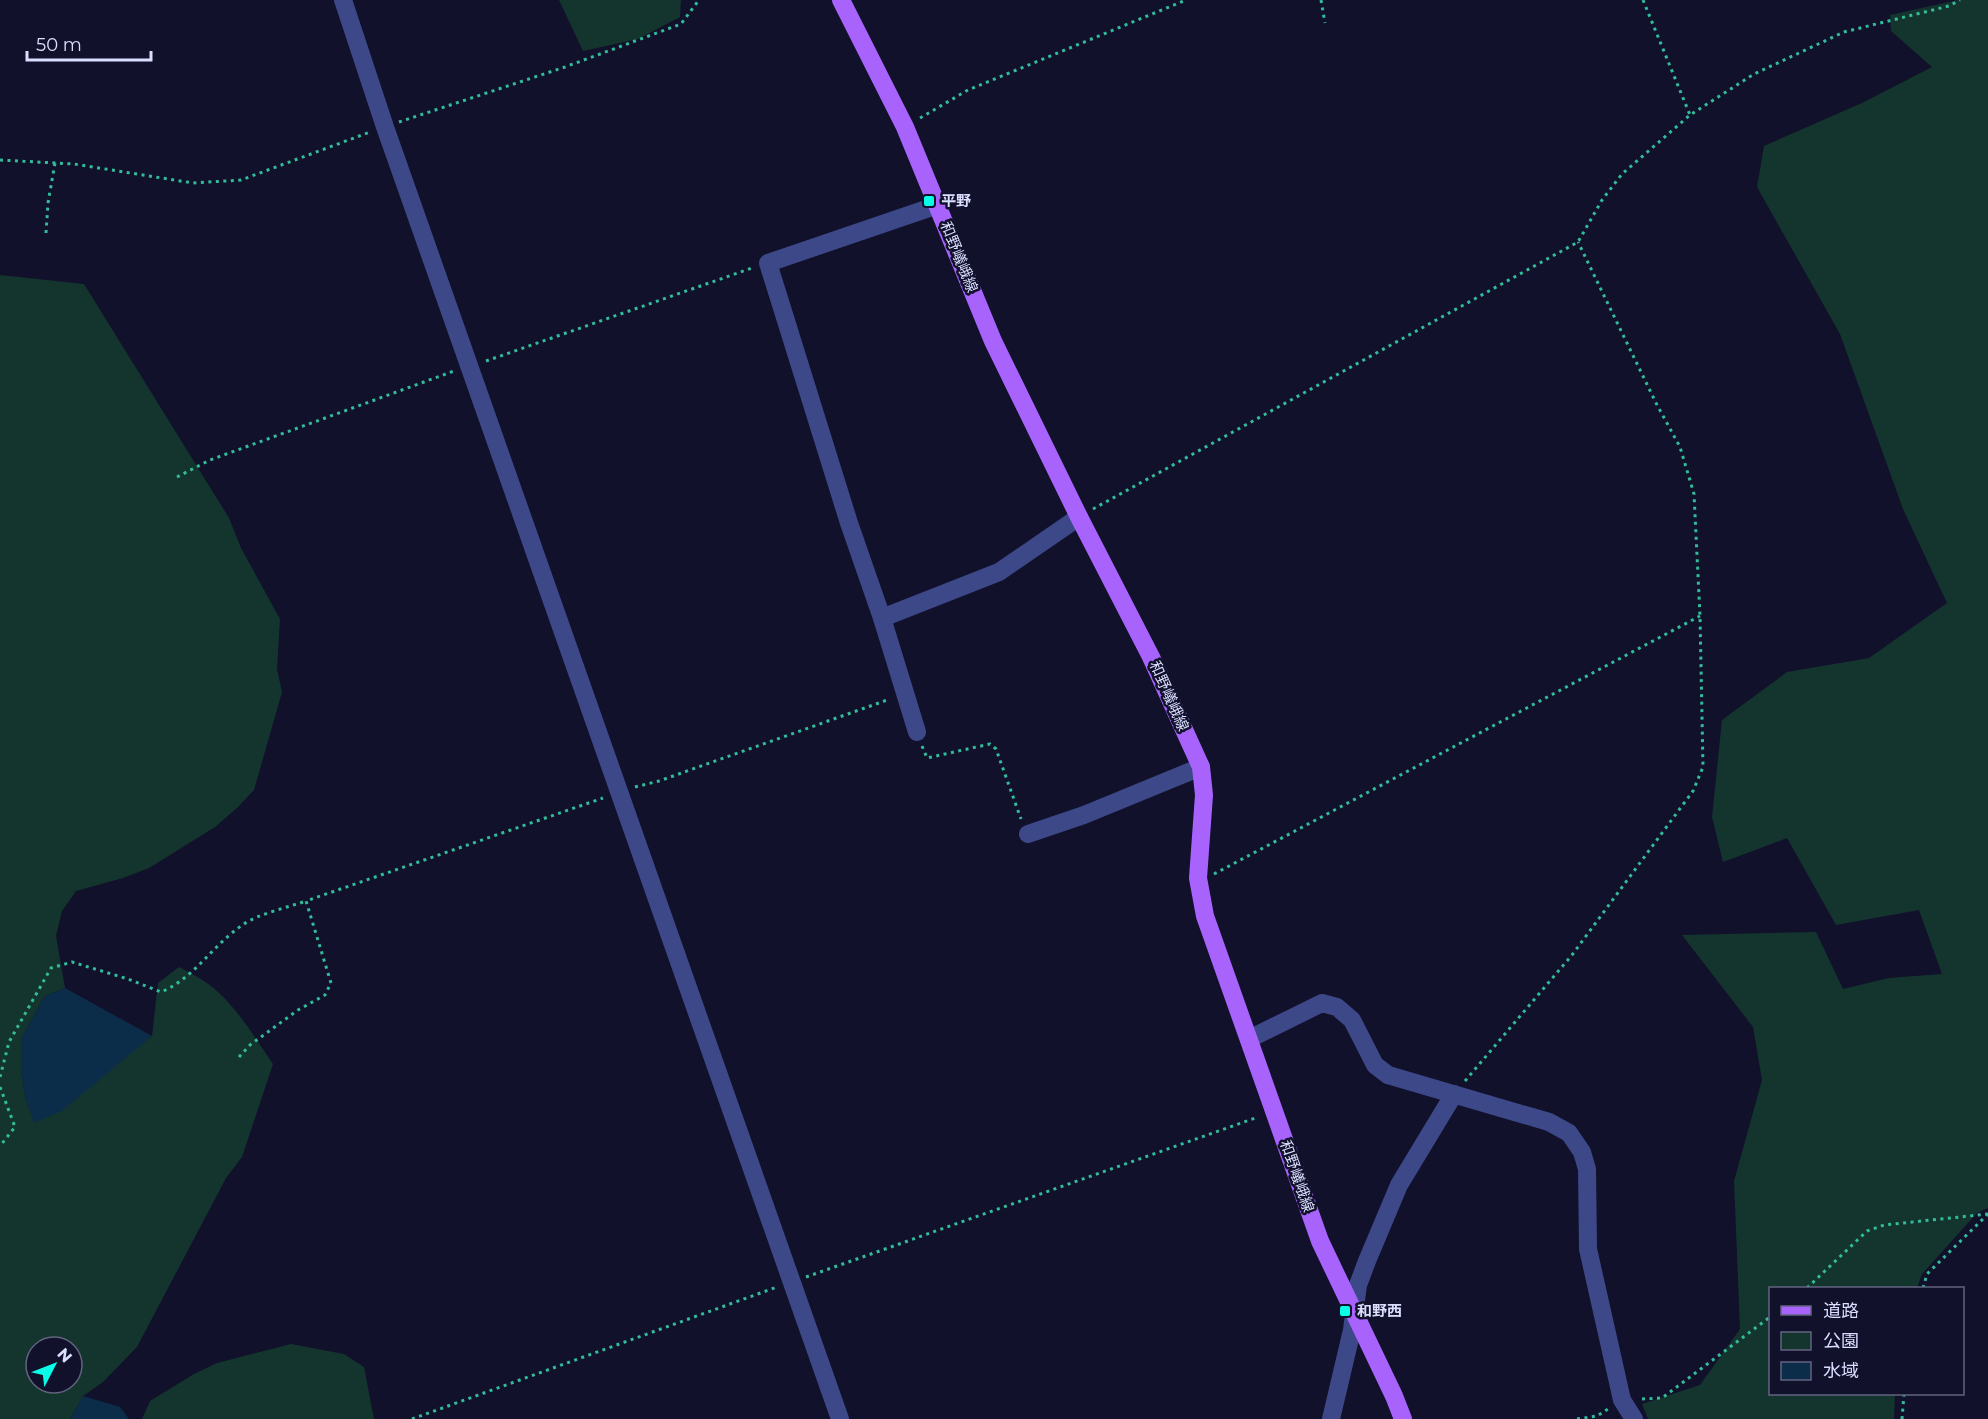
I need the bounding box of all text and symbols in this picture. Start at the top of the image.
scale bar [27,24,152,62]
text: 50 m [36,34,82,56]
place label: 平野 [941,191,971,210]
marker: 平野 [922,194,936,208]
street label: 和野嶬峨線 [937,218,982,295]
street label: 和野嶬峨線 [1146,658,1193,734]
street label: 和野嶬峨線 [1276,1137,1319,1214]
legend [1769,1287,1964,1395]
text: 道路 [1823,1300,1859,1322]
place label: 和野西 [1357,1301,1402,1320]
marker: 和野西 [1338,1304,1352,1318]
text: 公園 [1823,1330,1859,1352]
north arrow [24,1335,84,1395]
text: N [53,1344,76,1366]
text: 水域 [1823,1360,1859,1382]

